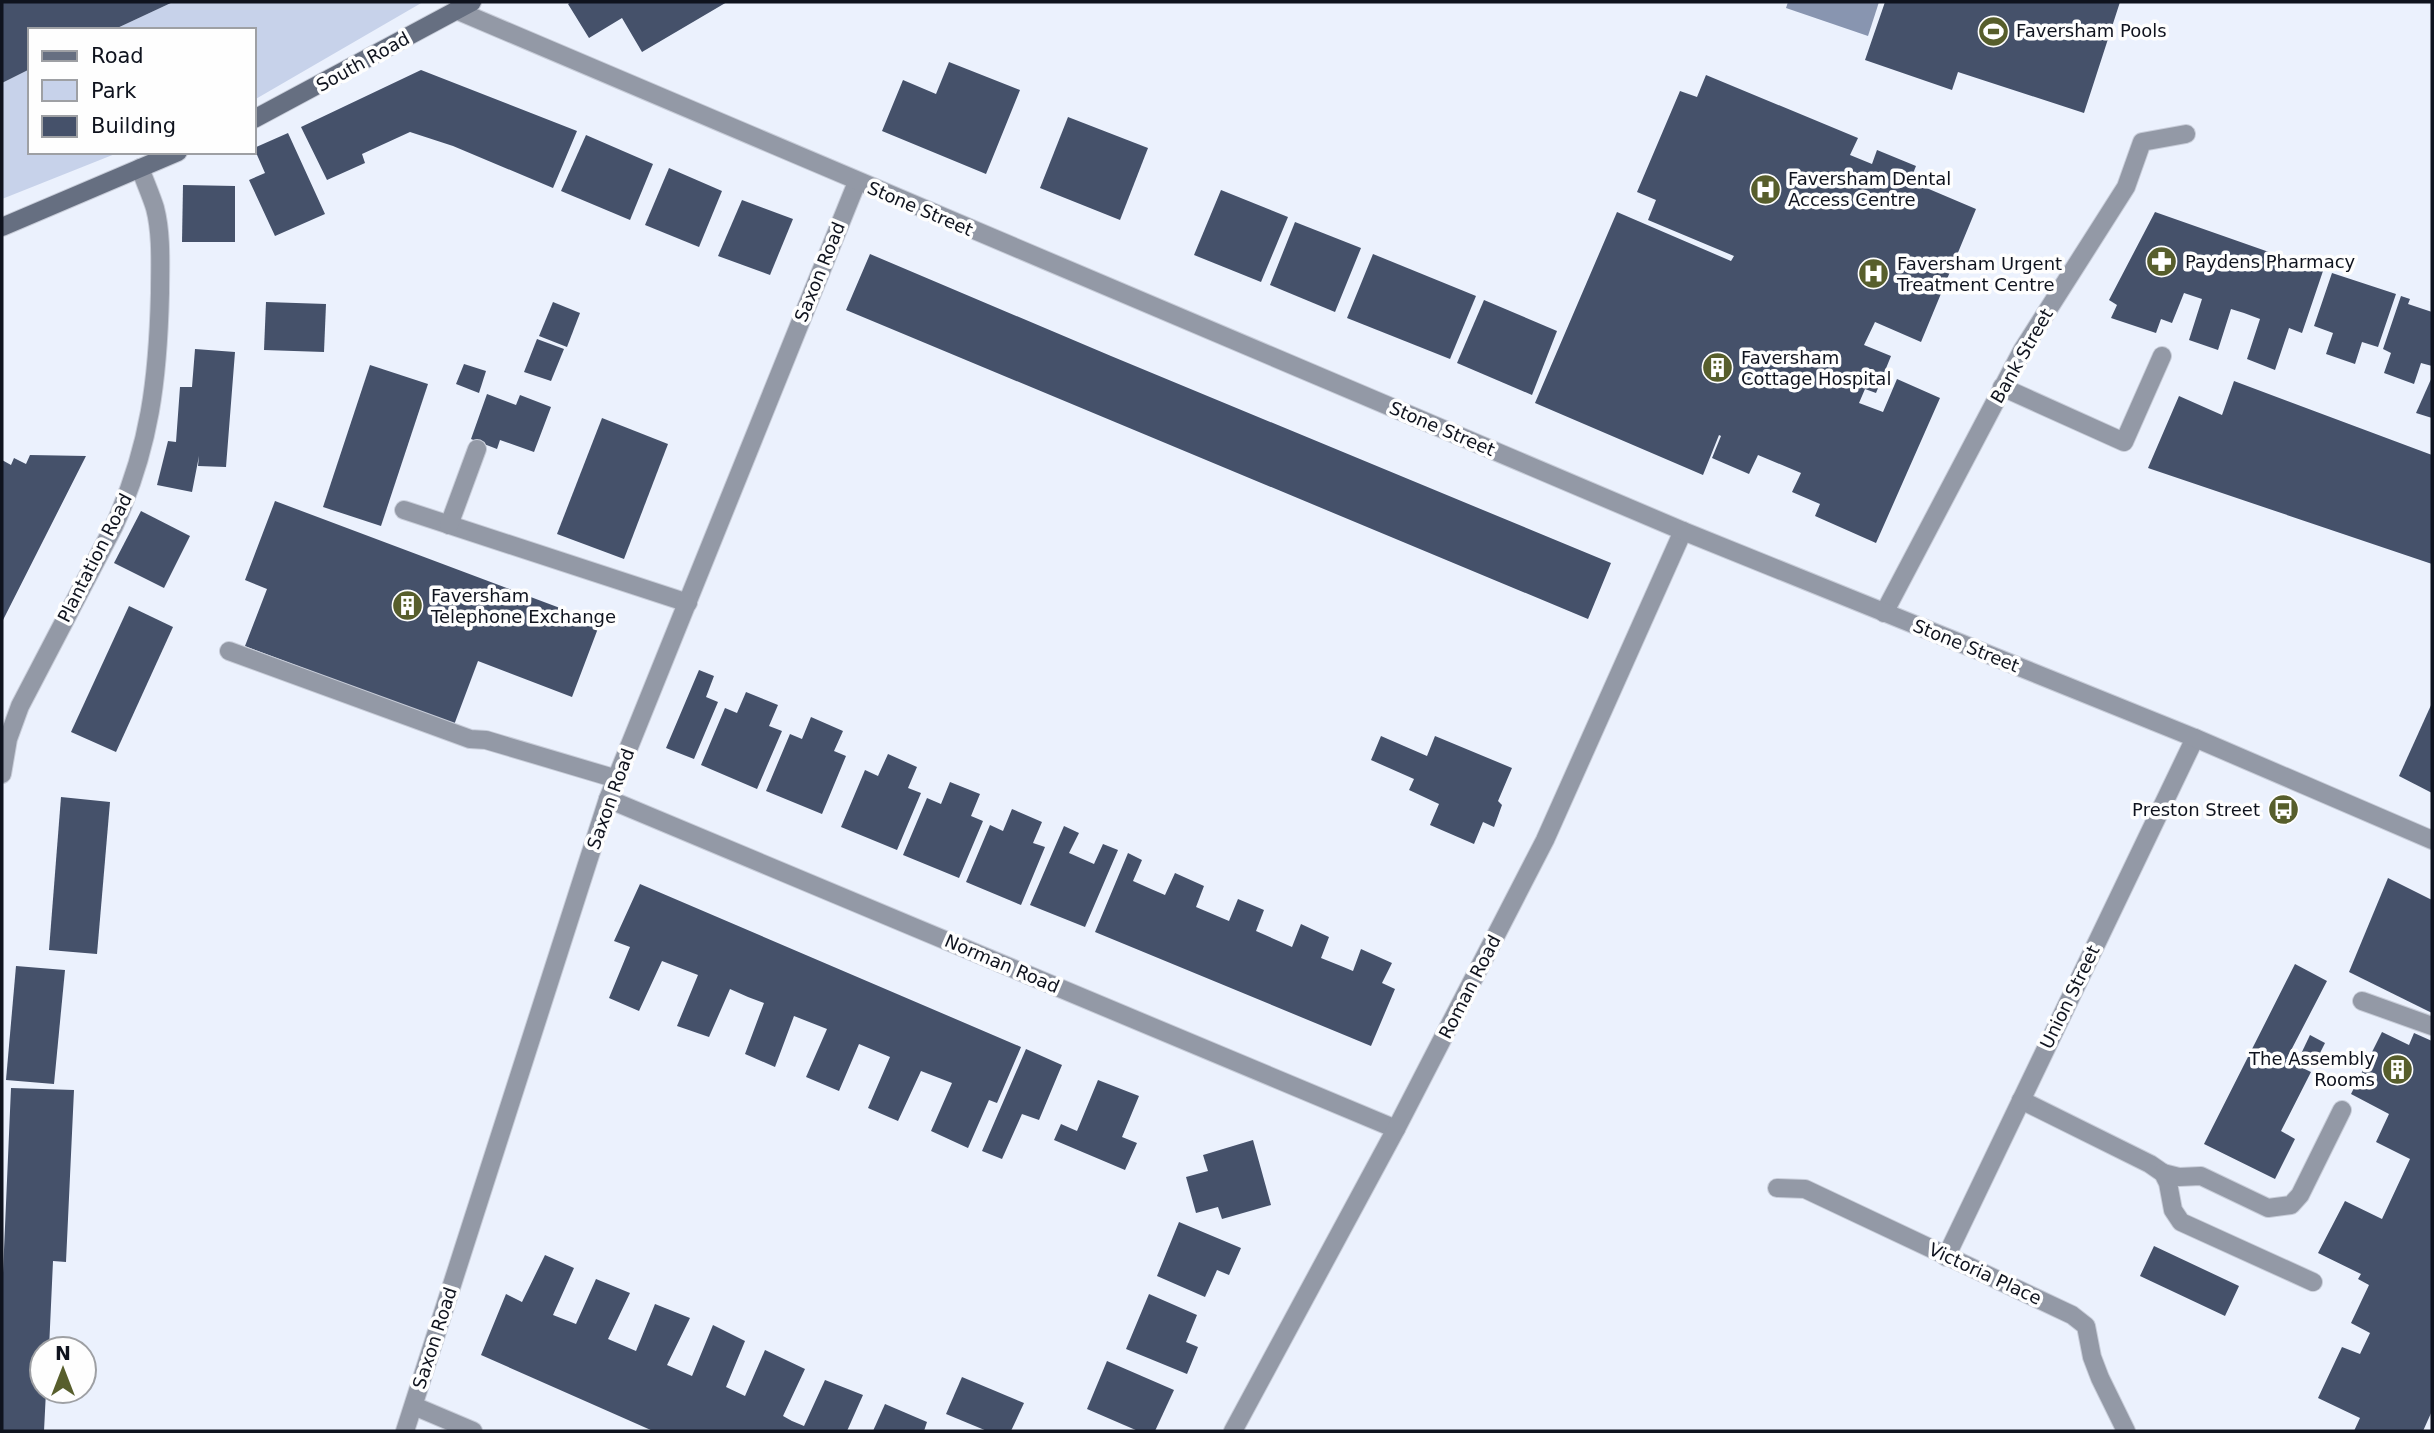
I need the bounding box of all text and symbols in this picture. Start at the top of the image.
sports icon: Faversham Pools [1976,14,2010,48]
place label: Faversham Pools [2016,20,2167,41]
street label: South Road [313,27,413,96]
legend [28,28,256,154]
text: Road [91,44,144,68]
text: Park [91,79,137,103]
text: Building [91,114,176,138]
place label: Faversham Dental Access Centre [1788,168,1951,210]
hospital icon: Faversham Dental Access Centre [1748,172,1782,206]
street label: Stone Street [864,177,976,240]
street label: Saxon Road [790,219,849,325]
pharmacy icon: Paydens Pharmacy [2145,245,2179,279]
place label: Paydens Pharmacy [2185,251,2356,272]
place label: Faversham Urgent Treatment Centre [1896,253,2062,295]
hospital icon: Faversham Urgent Treatment Centre [1857,257,1891,291]
street label: Bank Street [1986,305,2057,407]
place label: Faversham Cottage Hospital [1741,347,1891,389]
building icon: Faversham Cottage Hospital [1701,351,1735,385]
street label: Stone Street [1386,397,1498,460]
street label: Plantation Road [53,490,136,626]
place label: Faversham Telephone Exchange [430,585,616,627]
building icon: Faversham Telephone Exchange [391,589,425,623]
street label: Stone Street [1910,615,2022,676]
street label: Saxon Road [583,745,639,852]
bus stop icon: Preston Street [2266,793,2300,827]
place label: Preston Street [2132,799,2260,820]
street label: Norman Road [942,930,1063,997]
street label: Roman Road [1434,931,1505,1042]
street label: Union Street [2035,942,2104,1052]
place label: The Assembly Rooms [2248,1048,2375,1090]
building icon: The Assembly Rooms [2381,1052,2415,1086]
street label: Victoria Place [1926,1238,2045,1309]
street label: Saxon Road [408,1284,461,1391]
north arrow [28,1335,98,1405]
text: N [55,1342,71,1364]

